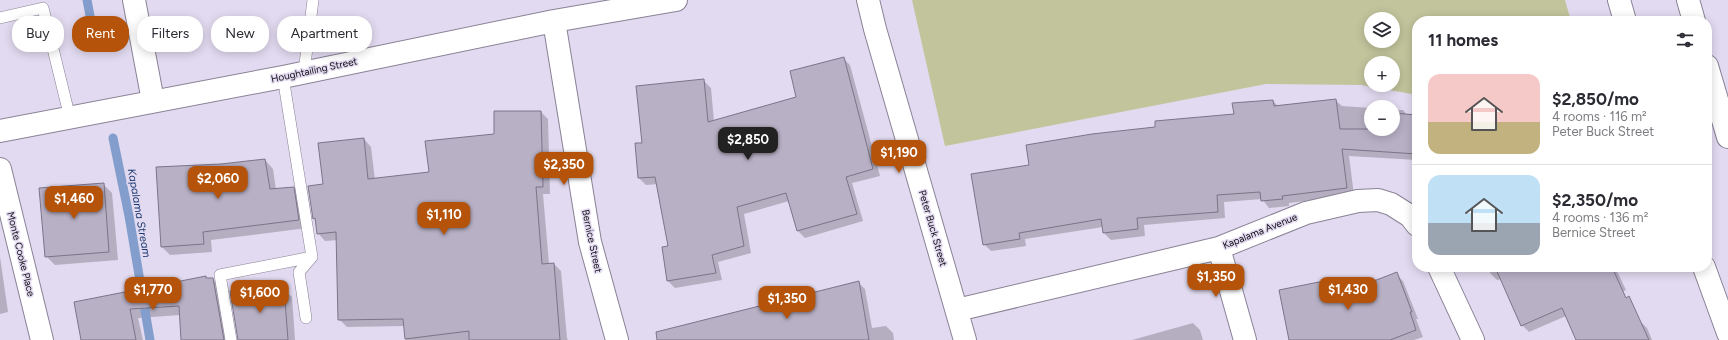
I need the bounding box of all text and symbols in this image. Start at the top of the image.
map controls [1364,12,1400,136]
button: layers [1364,12,1400,48]
chip: Buy [12,16,64,52]
chip: Rent [72,16,129,52]
chip: Filters [137,16,203,52]
chip: New [211,16,269,52]
chip: Apartment [277,16,372,52]
icon: filters [1674,29,1696,51]
text: 11 homes [1428,30,1498,50]
street label: Houghtailing Street [270,54,359,86]
button: + [1364,56,1400,92]
text: $2,850/mo [1552,89,1639,109]
icon: home [1460,90,1508,138]
button: − [1364,100,1400,136]
text: 4 rooms · 116 m² [1552,109,1647,124]
text: Peter Buck Street [1552,124,1654,139]
pin: $2,850 [715,127,781,161]
text: $2,850 [727,132,769,147]
pin: $1,190 [866,140,932,174]
text: $1,190 [880,145,918,160]
pin: $2,350 [531,152,597,186]
text: $2,350 [543,157,585,172]
pin: $2,060 [185,166,251,200]
water label: Kapalama Stream [125,168,153,259]
text: $2,060 [197,171,239,186]
pin: $1,460 [41,186,107,220]
street label: Peter Buck Street [916,188,950,268]
text: $2,350/mo [1552,190,1638,210]
text: $1,460 [54,191,94,206]
icon: home [1460,191,1508,239]
pin: $1,110 [411,202,477,236]
text: $1,110 [426,207,462,222]
street label: Bernice Street [579,208,605,274]
street label: Monte Cooke Place [4,210,38,298]
street label: Kapalama Avenue [1221,210,1300,252]
text: 4 rooms · 136 m² [1552,210,1648,225]
text: Bernice Street [1552,225,1635,240]
pin: $1,350 [1183,264,1249,298]
text: $1,350 [1196,269,1236,284]
pin: $1,770 [120,277,186,311]
pin: $1,430 [1315,277,1381,311]
pin: $1,600 [227,280,293,314]
text: $1,770 [134,282,172,297]
text: $1,430 [1328,282,1368,297]
text: $1,600 [240,285,280,300]
pin: $1,350 [754,286,820,320]
text: $1,350 [767,291,807,306]

